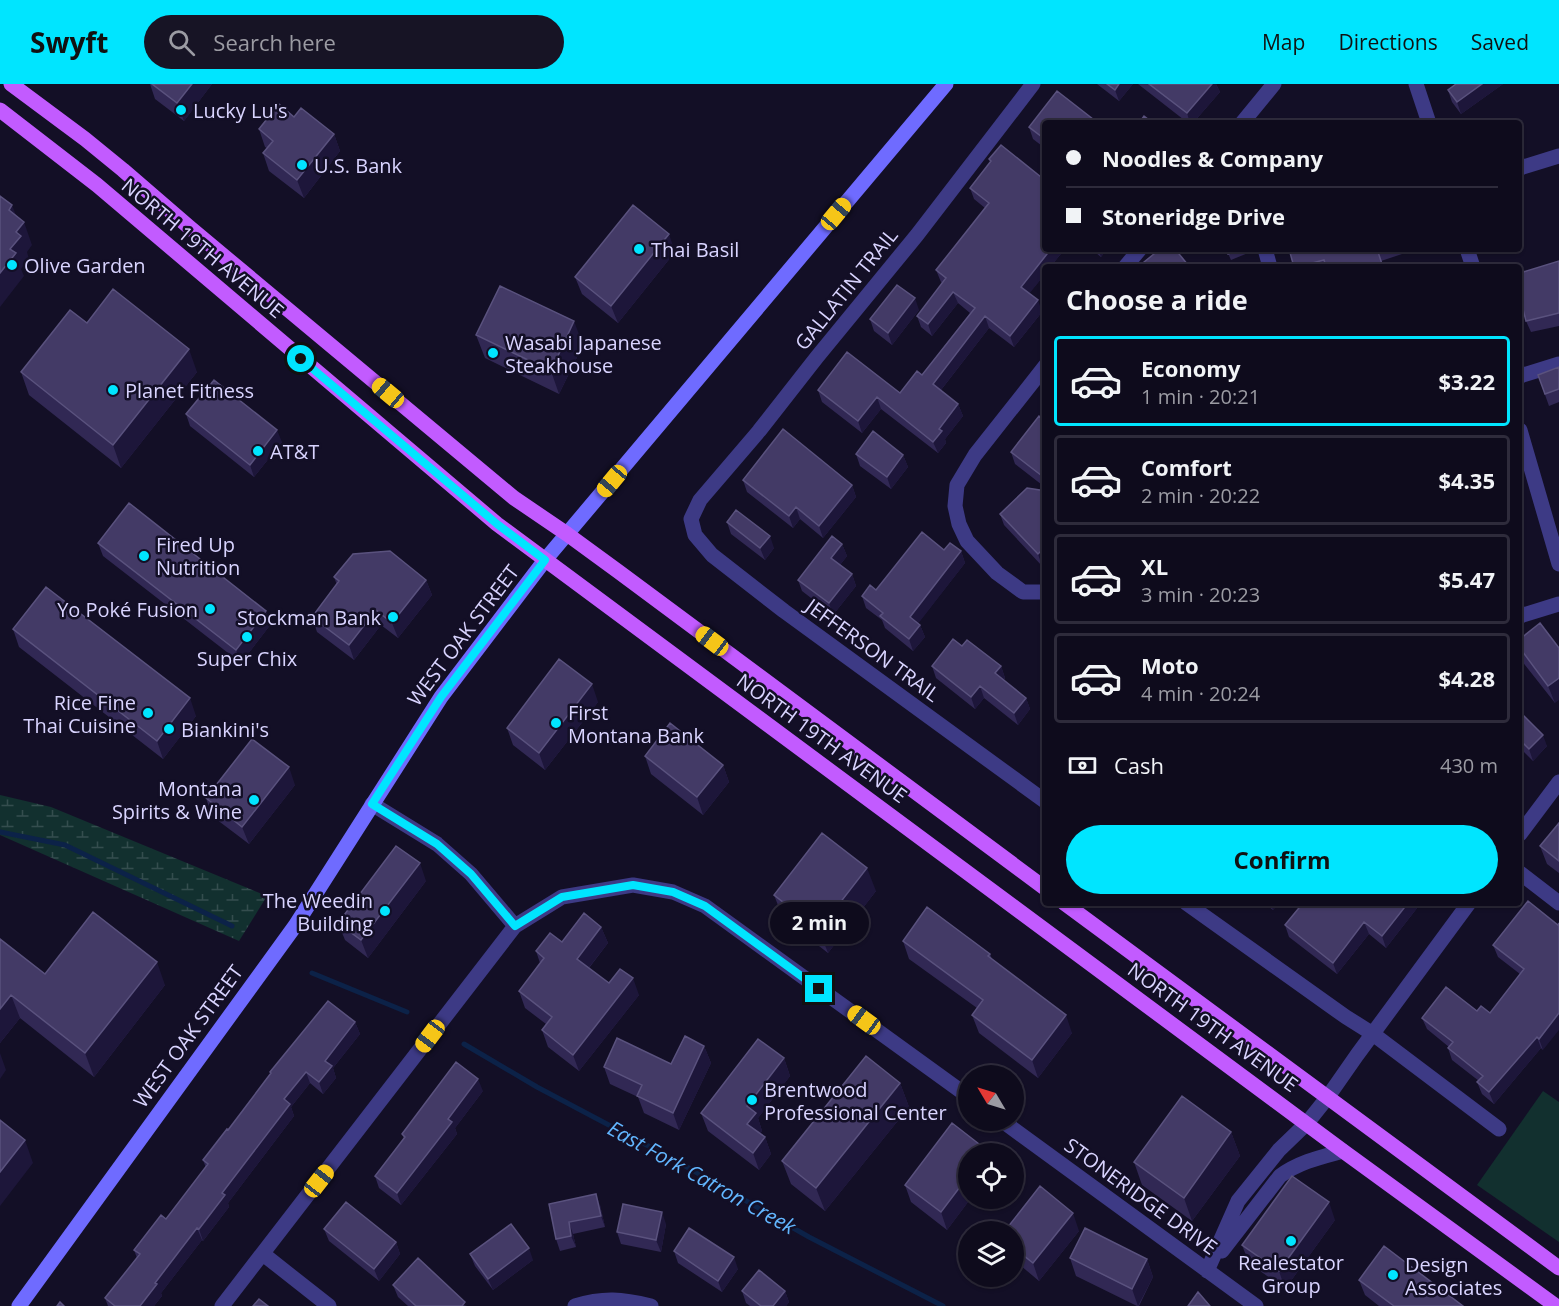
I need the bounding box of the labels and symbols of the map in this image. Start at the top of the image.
place label: Lucky Lu's [193,97,288,124]
marker: Lucky Lu's [174,103,188,117]
place label: U.S. Bank [314,152,403,179]
marker: U.S. Bank [295,158,309,172]
street label: NORTH 19TH AVENUE [116,172,290,324]
car [818,194,854,234]
street label: GALLATIN TRAIL [788,222,904,356]
place label: Thai Basil [651,236,739,263]
marker: Thai Basil [632,242,646,256]
place label: Olive Garden [24,252,146,279]
marker: Olive Garden [5,258,19,272]
place label: Wasabi Japanese Steakhouse [505,329,662,379]
route start [287,345,314,372]
marker: Wasabi Japanese Steakhouse [486,346,500,360]
car [368,375,408,411]
place label: Planet Fitness [125,377,254,404]
marker: Planet Fitness [106,383,120,397]
place label: AT&T [270,438,319,465]
marker: AT&T [251,444,265,458]
car [594,461,630,501]
place label: Fired Up Nutrition [156,531,240,581]
marker: Fired Up Nutrition [137,549,151,563]
street label: WEST OAK STREET [401,559,525,711]
street label: JEFFERSON TRAIL [799,591,945,708]
place label: Yo Poké Fusion [57,596,198,623]
marker: Yo Poké Fusion [203,602,217,616]
place label: Stockman Bank [237,604,381,631]
marker: Stockman Bank [386,610,400,624]
car [692,623,732,659]
marker: Super Chix [240,630,254,644]
place label: Super Chix [197,645,298,672]
street label: NORTH 19TH AVENUE [731,667,913,809]
place label: Rice Fine Thai Cuisine [23,689,136,739]
place label: First Montana Bank [568,699,704,749]
marker: Rice Fine Thai Cuisine [141,706,155,720]
place label: Biankini's [181,716,269,743]
marker: First Montana Bank [549,716,563,730]
marker: Biankini's [162,722,176,736]
place label: Montana Spirits & Wine [112,775,242,825]
marker: Montana Spirits & Wine [247,793,261,807]
place label: The Weedin Building [263,887,373,937]
callout: 2 min [770,902,868,944]
marker: The Weedin Building [378,904,392,918]
street label: NORTH 19TH AVENUE [1122,956,1304,1098]
street label: WEST OAK STREET [127,959,249,1113]
route end [805,975,832,1002]
car [844,1002,884,1038]
car [412,1016,448,1056]
north arrow [958,1065,1024,1131]
place label: Brentwood Professional Center [764,1076,947,1126]
marker: Brentwood Professional Center [745,1093,759,1107]
water label: East Fork Catron Creek [603,1114,802,1241]
street label: STONERIDGE DRIVE [1059,1131,1223,1261]
car [301,1161,337,1201]
marker: Realestator Group [1284,1234,1298,1248]
place label: Realestator Group [1238,1249,1344,1299]
place label: Design Associates [1405,1251,1502,1301]
marker: Design Associates [1386,1268,1400,1282]

